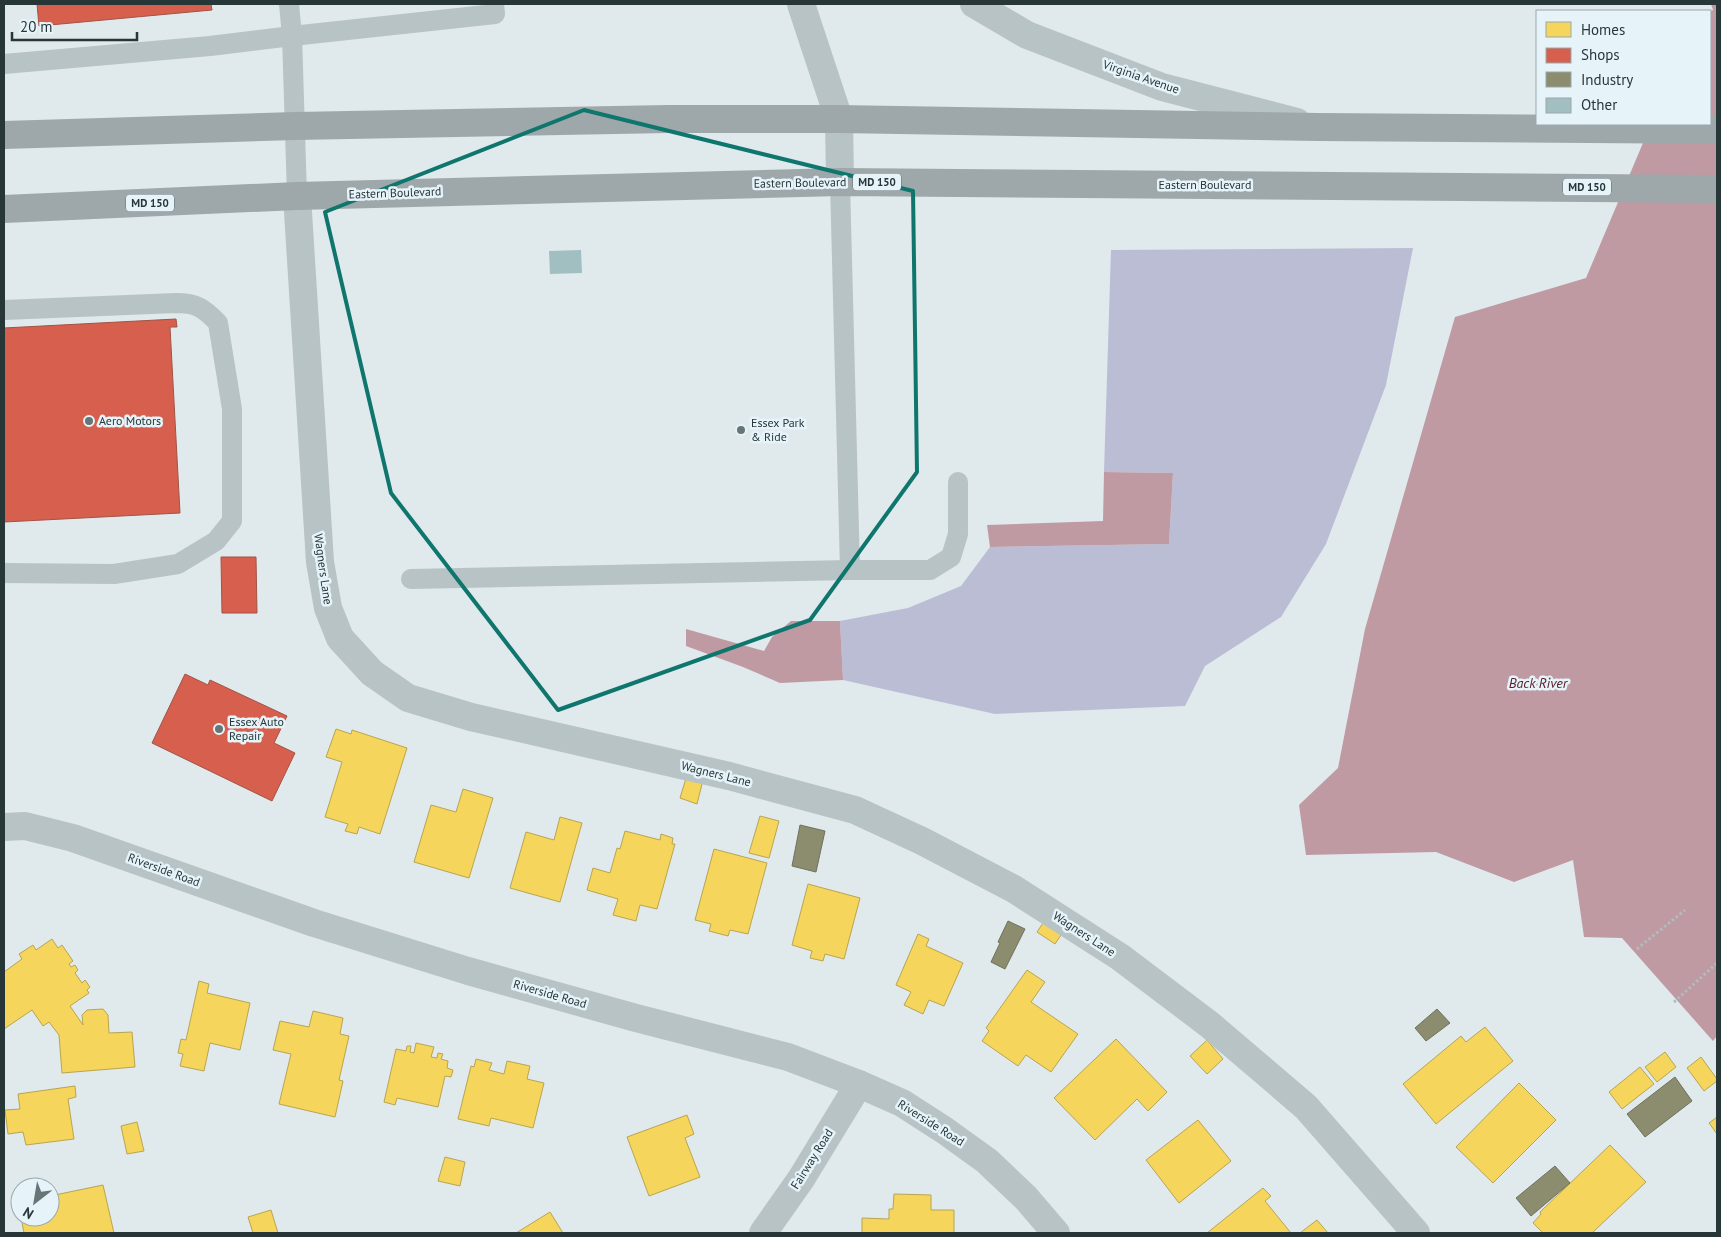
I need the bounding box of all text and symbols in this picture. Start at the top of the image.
scale bar [12,10,138,42]
legend [1536,10,1711,125]
text: 20 m [20,17,53,36]
text: Homes [1581,20,1625,39]
text: Shops [1581,45,1620,64]
street label: Virginia Avenue [1100,56,1181,97]
text: Industry [1581,70,1633,89]
text: Other [1581,95,1617,114]
road number: MD 150 [853,173,901,190]
street label: Eastern Boulevard [753,174,847,191]
street label: Eastern Boulevard [1159,177,1251,192]
road number: MD 150 [1563,178,1611,196]
street label: Eastern Boulevard [348,183,442,202]
road number: MD 150 [126,194,174,212]
place label: Aero Motors [99,413,161,428]
marker: Aero Motors [83,415,95,427]
place label: Essex Park & Ride [751,415,805,444]
marker: Essex Park & Ride [735,424,747,436]
street label: Wagners Lane [311,533,336,605]
water label: Back River [1509,674,1569,692]
place label: Essex Auto Repair [229,714,284,743]
marker: Essex Auto Repair [213,723,225,735]
street label: Wagners Lane [680,758,753,789]
street label: Riverside Road [126,850,202,890]
street label: Wagners Lane [1050,908,1118,959]
street label: Riverside Road [512,976,589,1011]
street label: Riverside Road [895,1096,967,1149]
street label: Fairway Road [787,1126,836,1192]
north arrow [10,1177,60,1227]
text: N [20,1203,37,1223]

